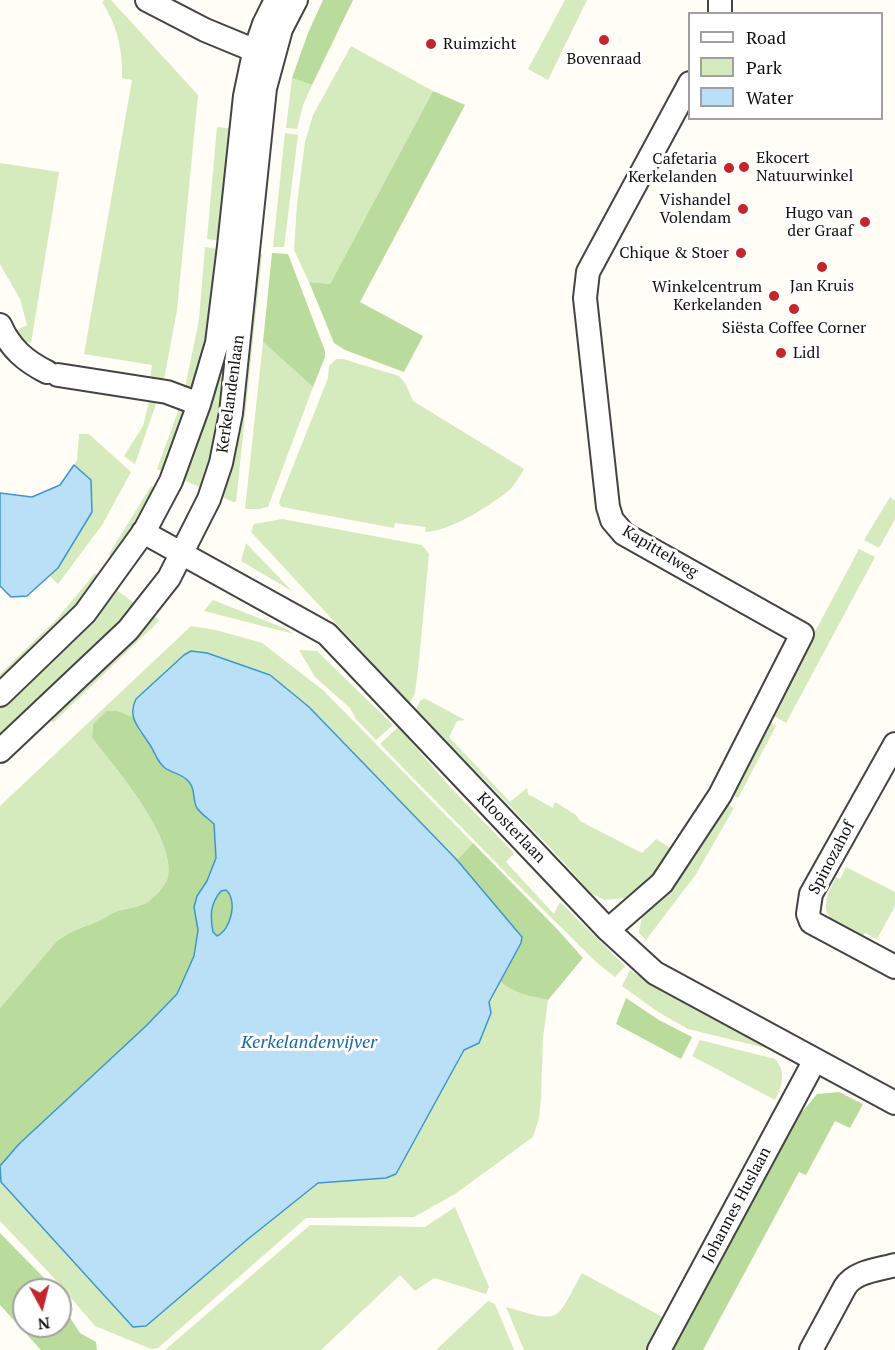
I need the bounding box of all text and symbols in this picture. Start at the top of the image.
legend [688,12,883,120]
text: Road [746,25,786,49]
marker: Bovenraad [597,33,611,47]
place label: Ruimzicht [443,34,516,54]
marker: Ruimzicht [424,37,438,51]
place label: Bovenraad [567,49,641,69]
text: Park [746,55,782,79]
text: Water [746,85,793,109]
place label: Ekocert Natuurwinkel [756,148,853,186]
place label: Cafetaria Kerkelanden [628,149,717,187]
marker: Ekocert Natuurwinkel [737,160,751,174]
marker: Cafetaria Kerkelanden [722,161,736,175]
place label: Vishandel Volendam [660,190,731,228]
marker: Vishandel Volendam [736,202,750,216]
place label: Hugo van der Graaf [785,203,853,241]
marker: Hugo van der Graaf [858,215,872,229]
place label: Chique & Stoer [619,243,729,263]
marker: Chique & Stoer [734,246,748,260]
marker: Jan Kruis [815,260,829,274]
place label: Jan Kruis [790,276,854,296]
place label: Winkelcentrum Kerkelanden [652,277,762,315]
marker: Winkelcentrum Kerkelanden [767,289,781,303]
marker: Siësta Coffee Corner [787,302,801,316]
place label: Siësta Coffee Corner [722,318,866,338]
street label: Kerkelandenlaan [213,334,249,454]
place label: Lidl [793,343,820,363]
marker: Lidl [774,346,788,360]
street label: Kapittelweg [619,522,701,582]
street label: Kloosterlaan [473,789,549,867]
street label: Spinozahof [805,818,859,898]
water label: Kerkelandenvijver [241,1032,377,1054]
street label: Johannes Huslaan [699,1144,775,1266]
north arrow [12,1278,72,1338]
text: N [37,1312,51,1336]

